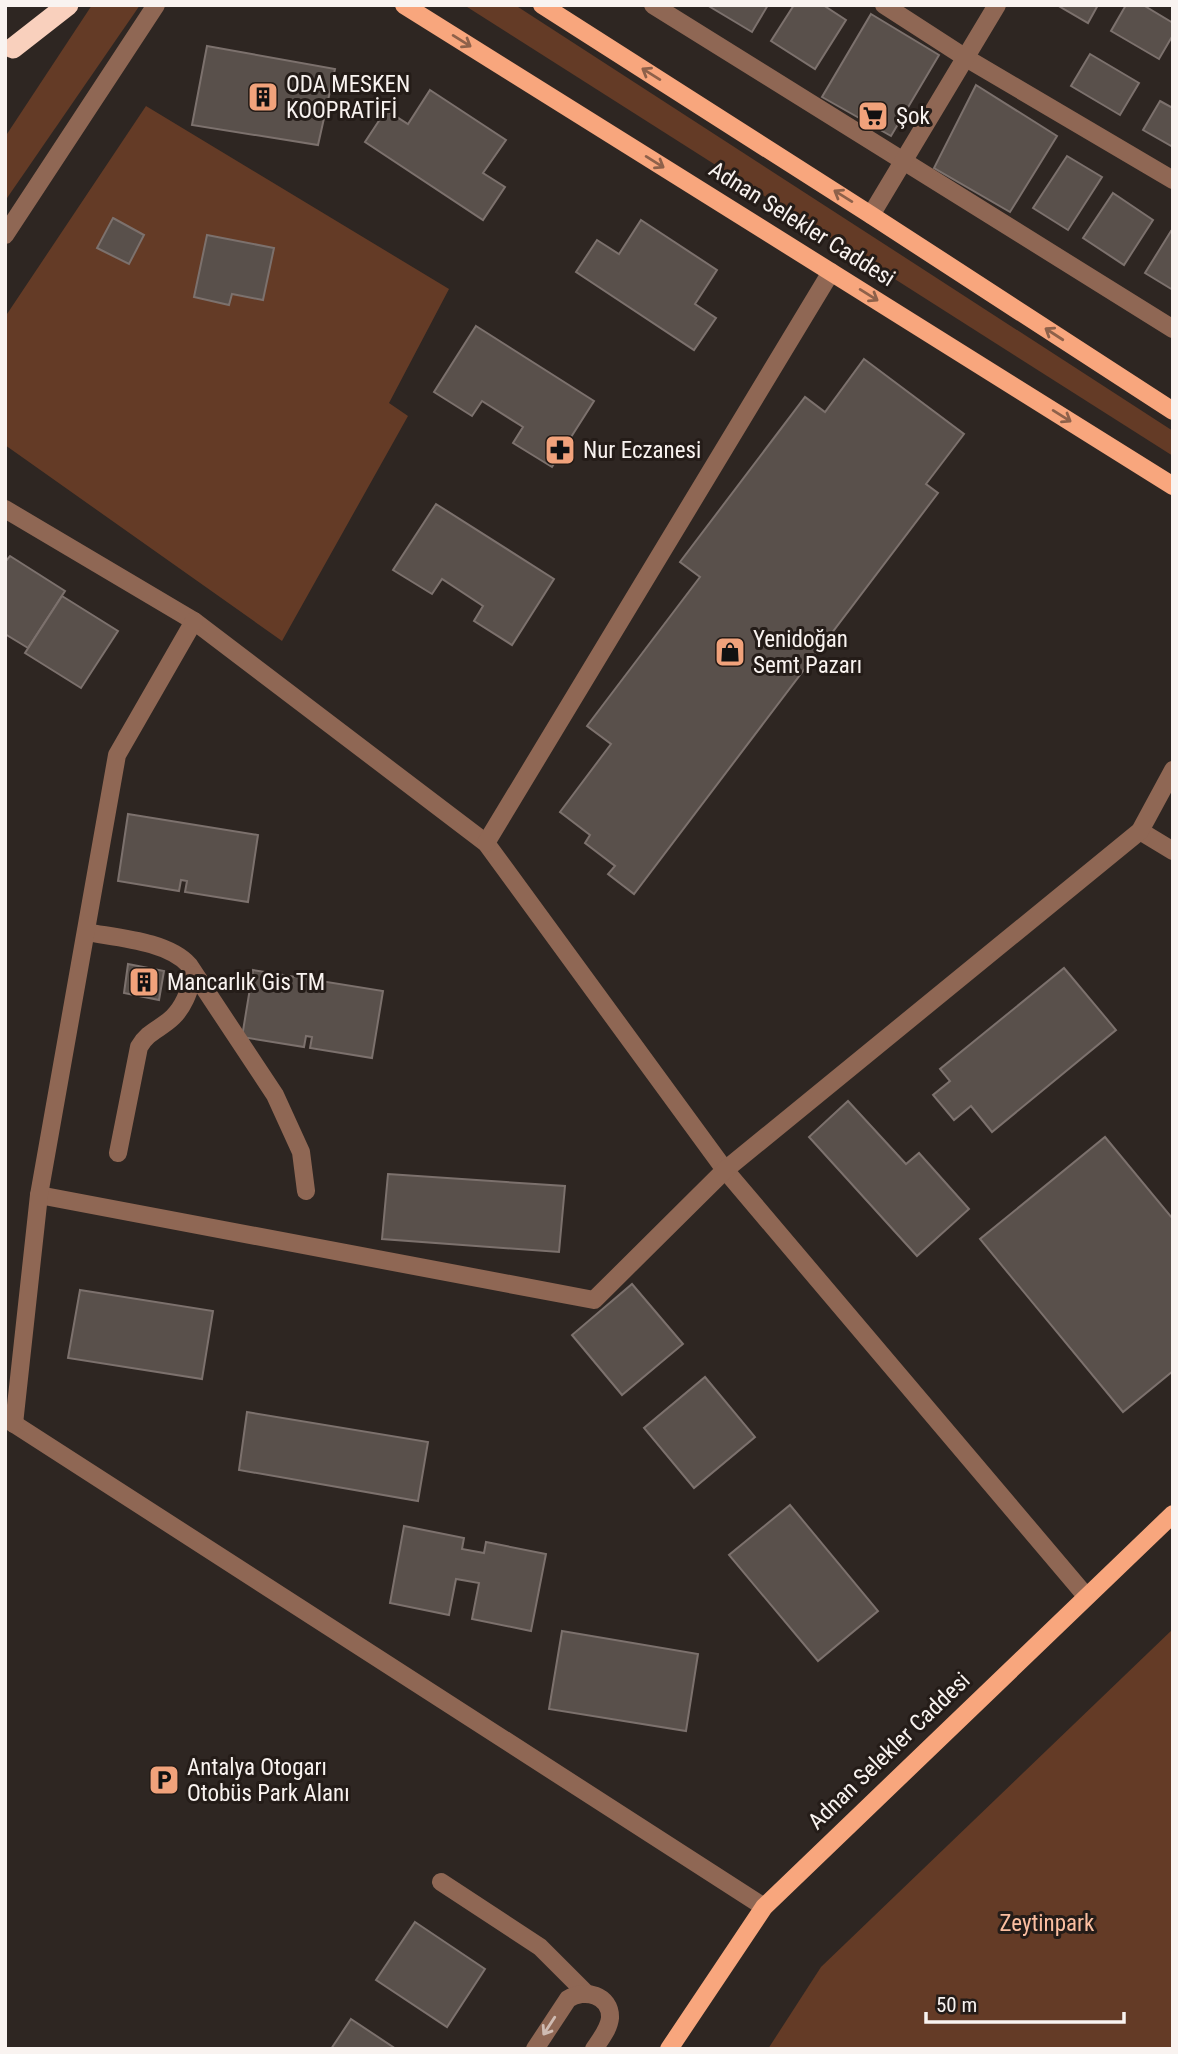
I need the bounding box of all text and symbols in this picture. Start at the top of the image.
one-way arrow [452,35,472,49]
one-way arrow [641,67,661,81]
place label: ODA MESKEN KOOPRATİFİ [286,71,410,124]
building icon: ODA MESKEN KOOPRATİFİ [246,80,280,114]
supermarket icon: Şok [856,99,890,133]
place label: Şok [896,103,930,130]
one-way arrow [645,155,665,169]
street label: Adnan Selekler Caddesi [704,156,900,292]
one-way arrow [833,189,853,203]
one-way arrow [859,288,878,303]
one-way arrow [1045,326,1064,341]
one-way arrow [1051,410,1071,424]
pharmacy icon: Nur Eczanesi [543,433,577,467]
place label: Nur Eczanesi [583,437,701,464]
place label: Yenidoğan Semt Pazarı [753,626,862,679]
shop icon: Yenidoğan Semt Pazarı [713,635,747,669]
building icon: Mancarlık Gis TM [127,965,161,999]
place label: Mancarlık Gis TM [167,969,325,996]
street label: Adnan Selekler Caddesi [803,1667,975,1835]
place label: Antalya Otogarı Otobüs Park Alanı [187,1754,350,1807]
parking icon: Antalya Otogarı Otobüs Park Alanı [147,1763,181,1797]
park label: Zeytinpark [1000,1910,1095,1937]
scale bar [926,1980,1124,2024]
text: 50 m [936,1993,977,2017]
one-way arrow [542,2016,556,2036]

